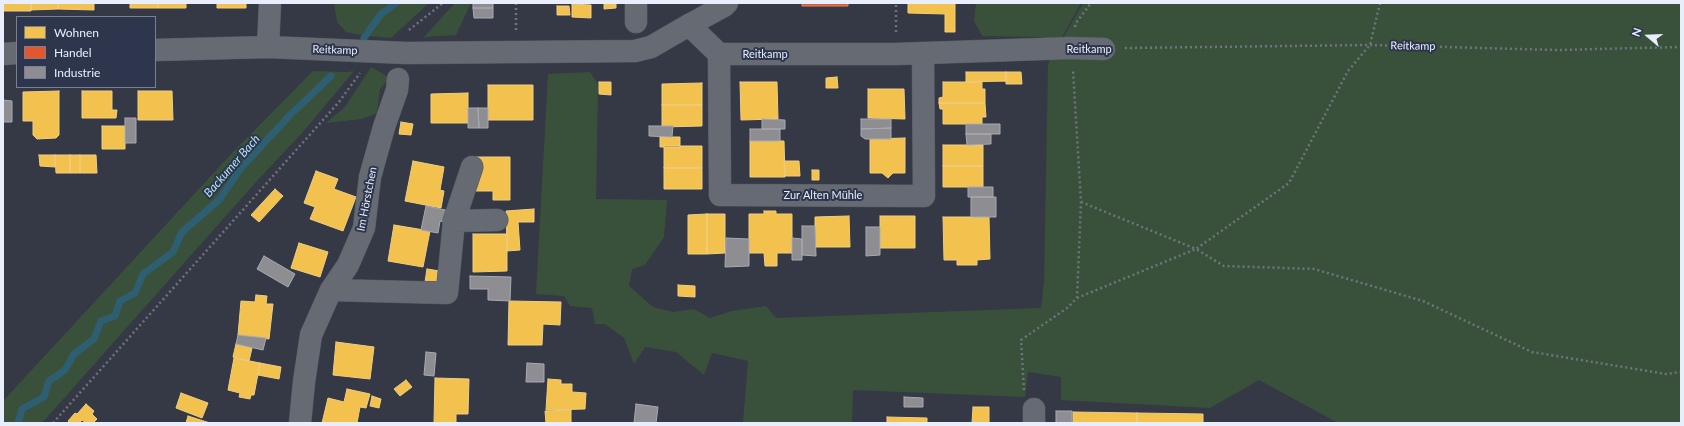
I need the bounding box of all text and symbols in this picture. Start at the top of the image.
legend [16,16,156,88]
north arrow [1628,16,1668,56]
text: Wohnen [54,25,99,40]
text: N [1629,26,1644,38]
street label: Reitkamp [1390,39,1436,53]
street label: Reitkamp [1066,42,1112,56]
street label: Reitkamp [312,43,358,57]
text: Handel [54,45,92,60]
street label: Reitkamp [742,47,788,61]
text: Industrie [54,65,100,80]
water label: Backumer Bach [201,132,263,200]
street label: Im Hörstchen [354,166,380,232]
street label: Zur Alten Mühle [784,188,862,202]

